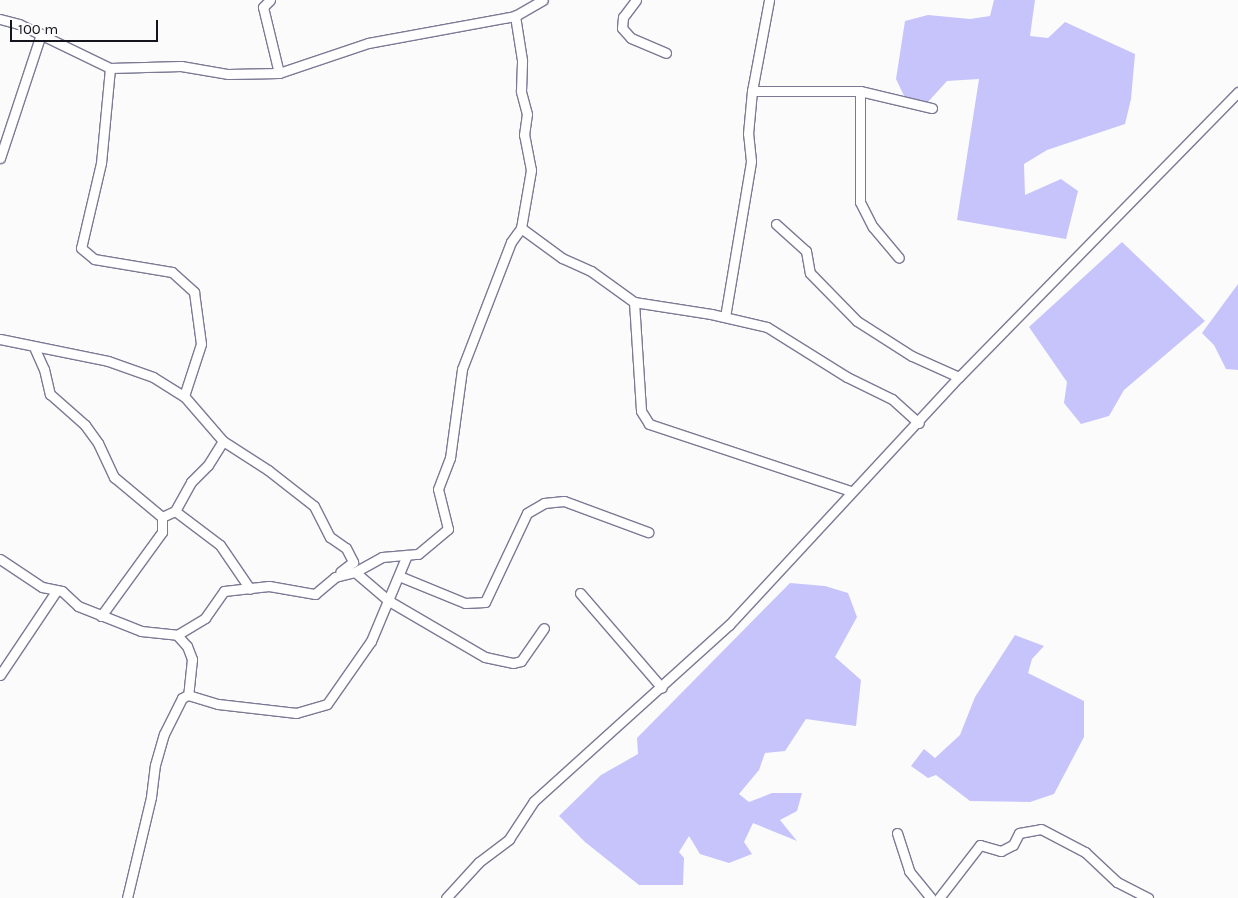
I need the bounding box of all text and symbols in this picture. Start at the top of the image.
scale bar [12,10,160,42]
text: 100 m [18,20,58,38]

